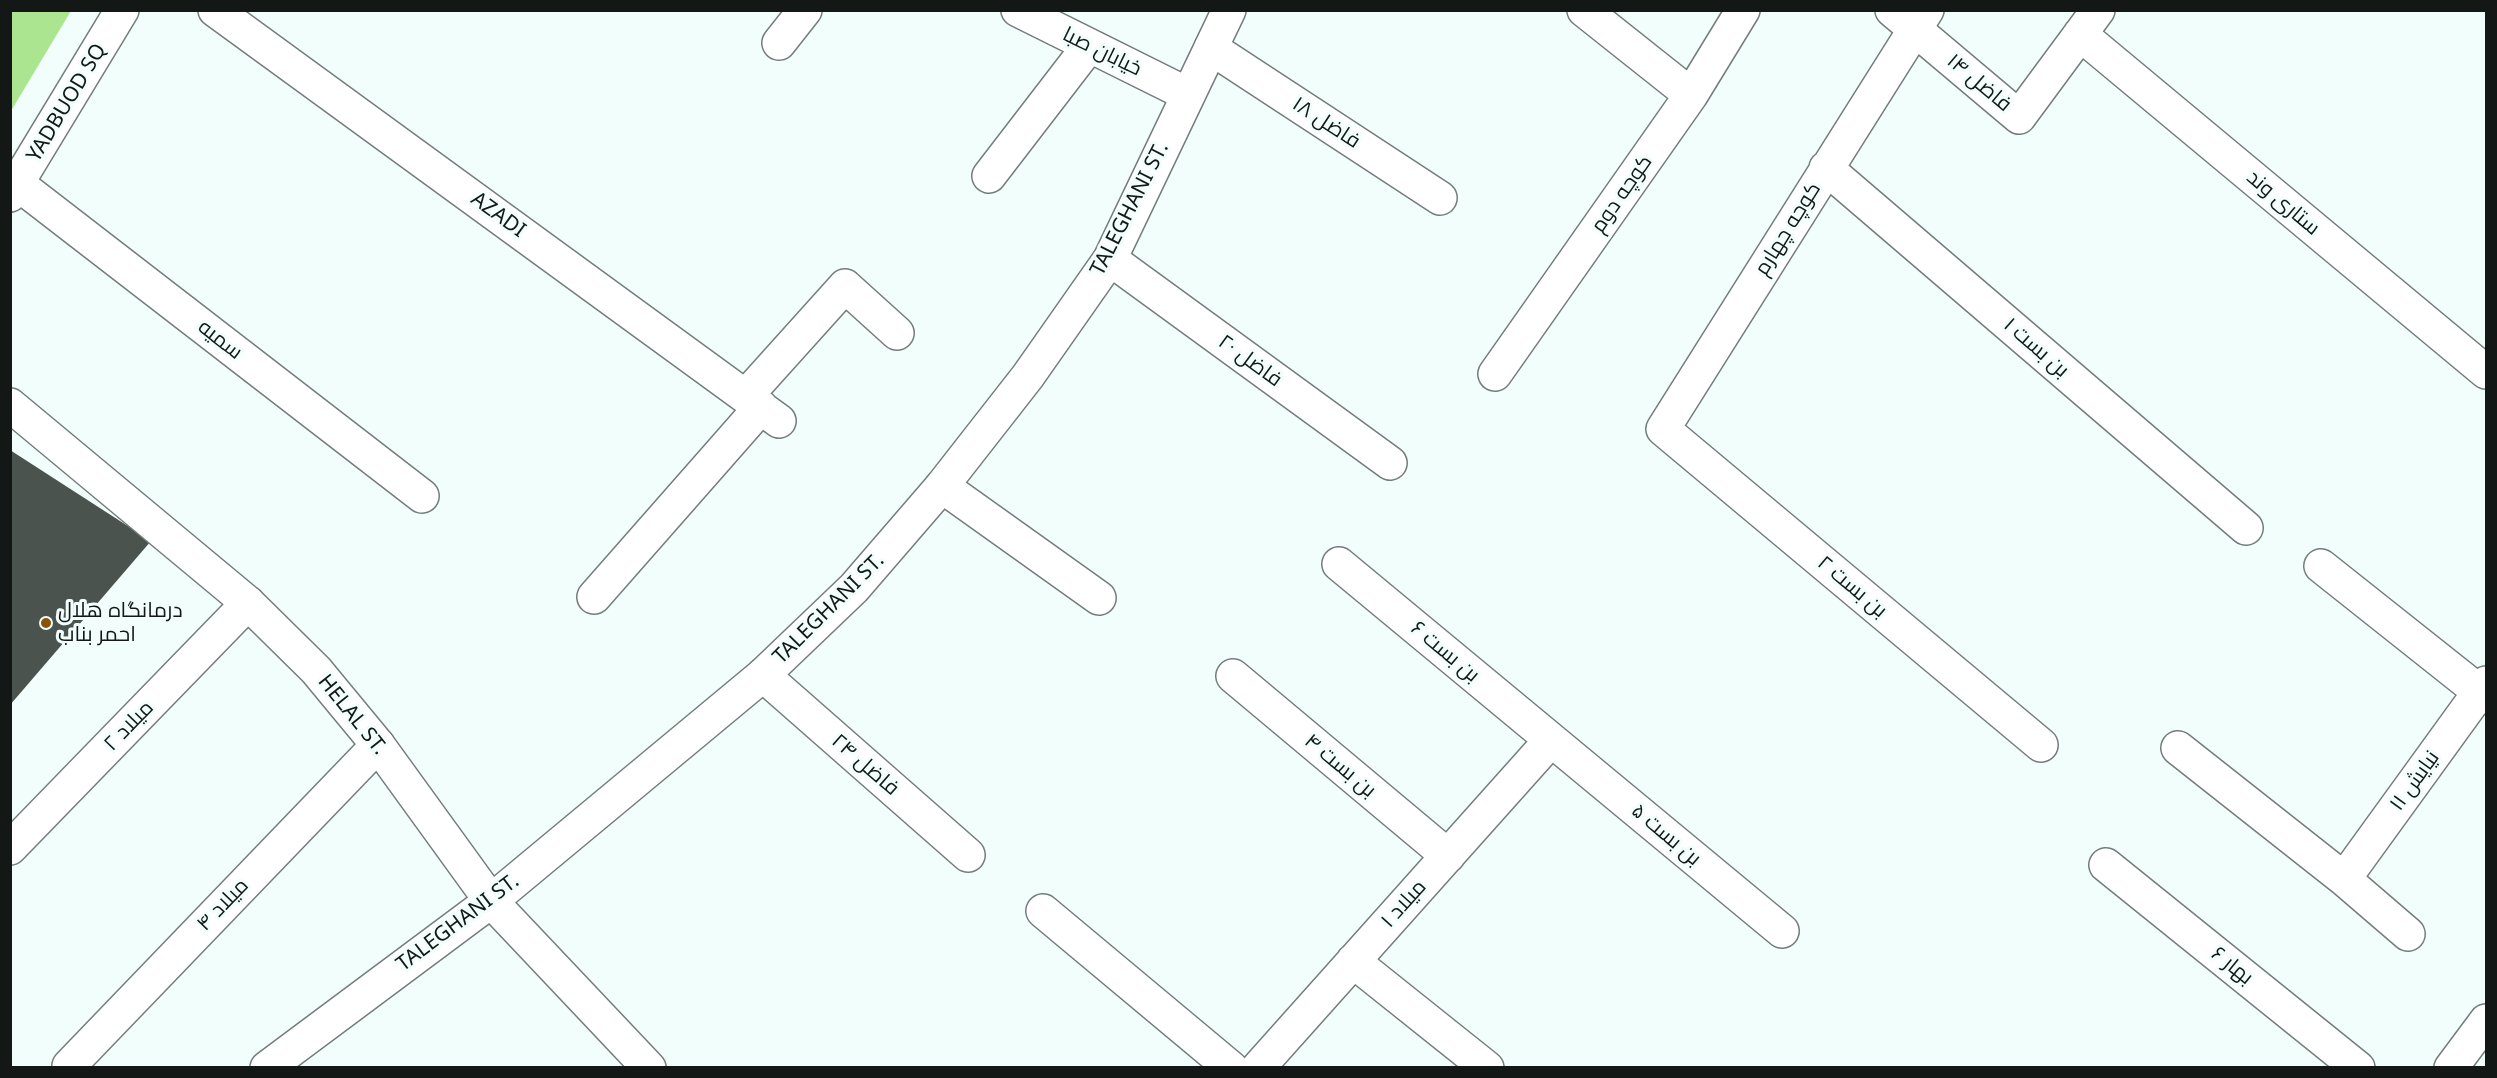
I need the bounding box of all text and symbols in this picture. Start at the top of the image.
street label: خیابان صبا [1058,22,1146,82]
street label: YADBUOD SQ [22,39,112,167]
street label: فاضل ۱۴ [1942,49,2016,117]
street label: فاضل ۱۸ [1287,92,1365,154]
street label: TALEGHANI ST. [1085,138,1175,280]
street label: کوچه دوم [1586,150,1658,238]
street label: ستاری وند [2241,165,2325,241]
street label: کوچه چهارم [1750,178,1826,280]
street label: AZADI [466,187,530,243]
street label: بن بست ۱ [1998,313,2074,383]
street label: سمیه [193,315,247,365]
street label: فاضل ۲۰ [1213,329,1287,393]
street label: TALEGHANI ST. [768,548,890,670]
street label: بن بست ۲ [1812,551,1892,623]
place label: درمانگاه هلال احمر بناب [58,598,183,648]
marker: درمانگاه هلال احمر بناب [39,616,53,630]
street label: بن بست ۶ [1405,616,1485,688]
street label: HELAL ST. [312,670,392,760]
street label: میلاد ۲ [99,696,159,756]
street label: فاضل ۲۴ [826,729,904,801]
street label: بن بست ۴ [1299,729,1381,803]
street label: نیایش ۱۱ [2385,746,2445,816]
street label: بن بست ۵ [1626,799,1706,871]
street label: TALEGHANI ST. [392,869,524,977]
street label: میلاد ۴ [192,873,254,937]
street label: میلاد ۱ [1376,875,1432,933]
street label: بهار ۶ [2206,942,2258,990]

